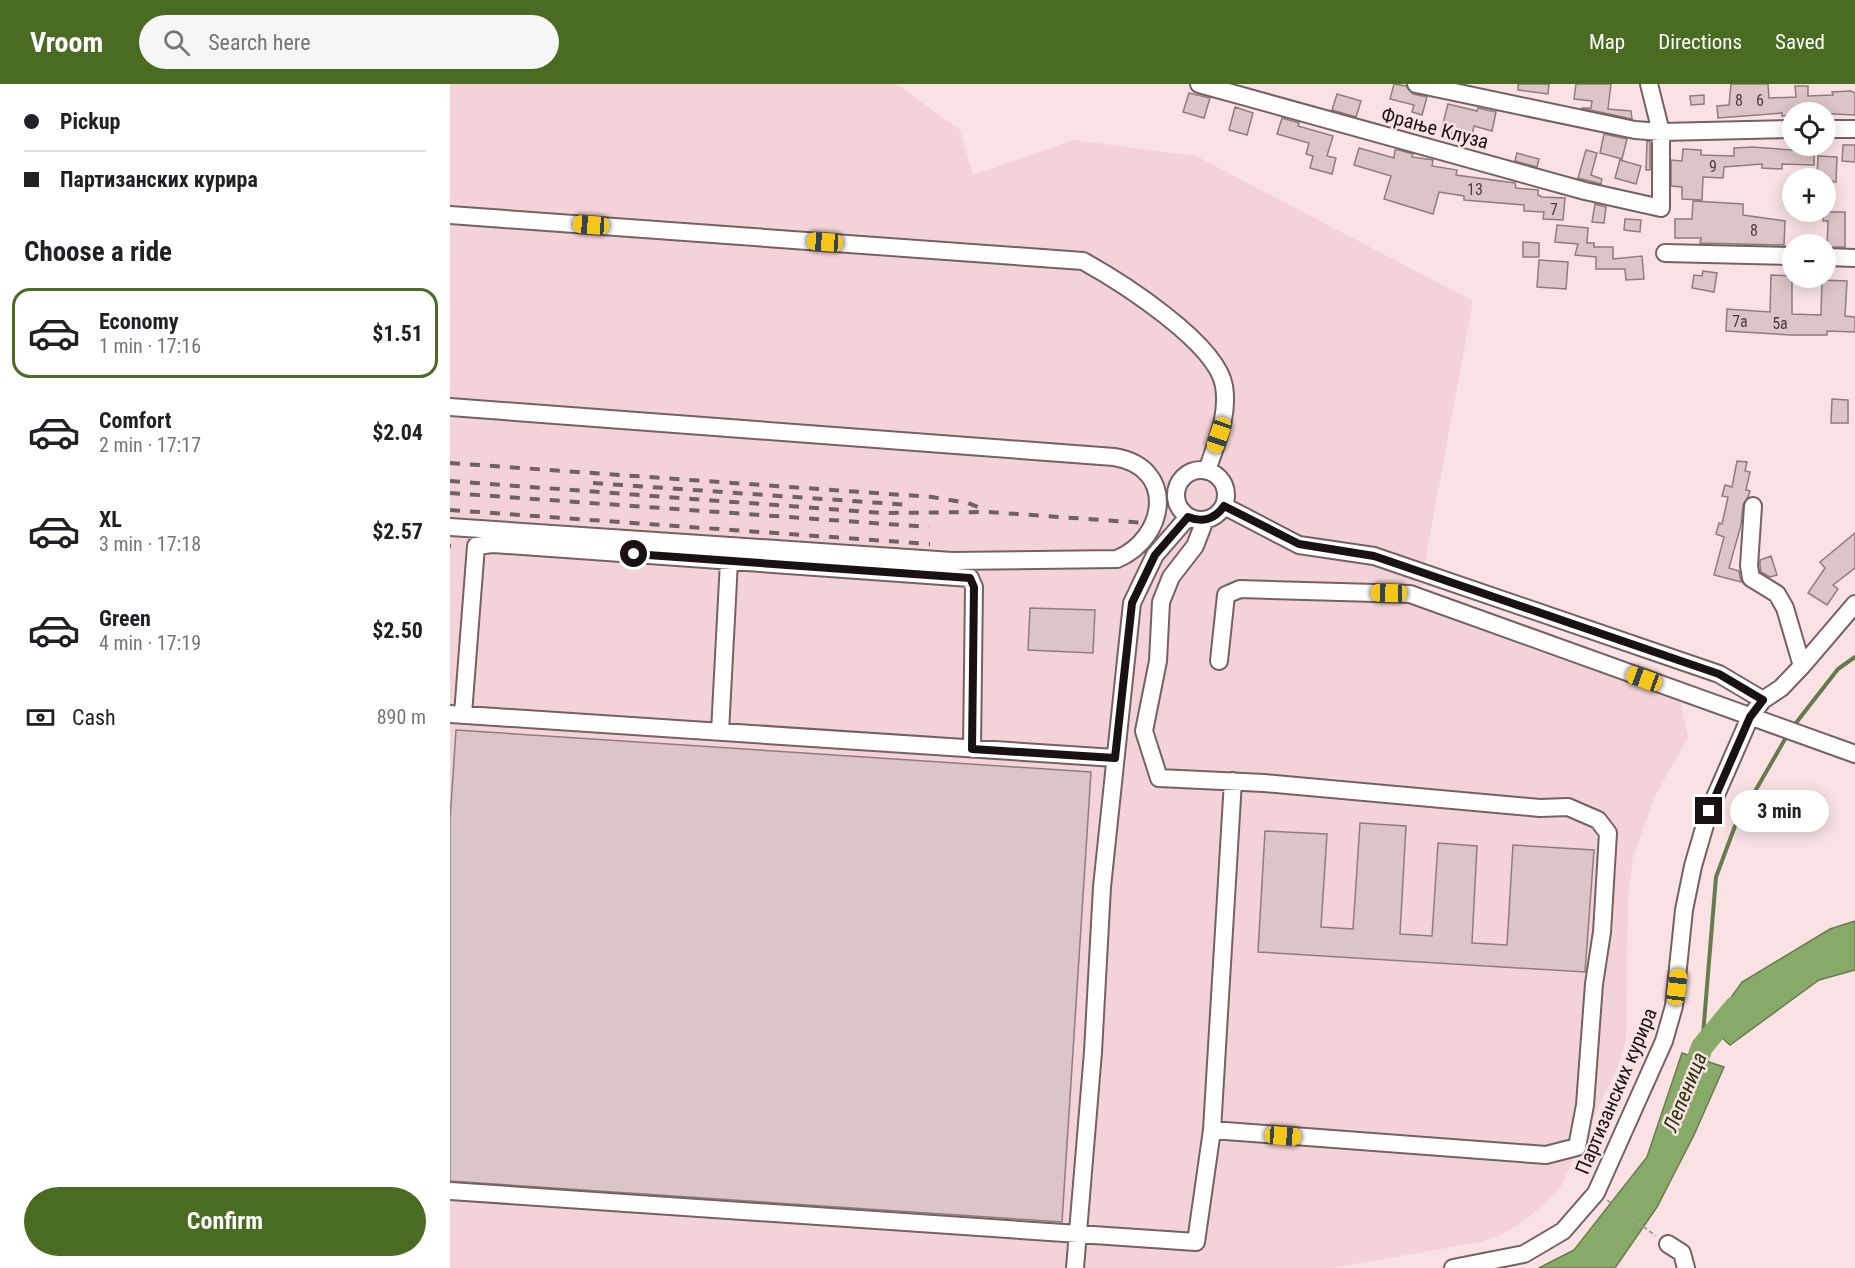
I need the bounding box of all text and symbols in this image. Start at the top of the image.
search box [139,15,559,69]
text: Vroom [30,26,103,59]
icon: search [160,26,193,59]
text: Search here [208,30,311,55]
text: Map [1589,30,1625,54]
text: Directions [1658,30,1742,54]
text: Saved [1775,30,1825,54]
house number: 8 [1735,91,1743,110]
house number: 6 [1756,91,1764,110]
street label: Фрање Клуза [1379,102,1491,154]
map controls [1782,102,1836,288]
button: locate [1782,102,1836,156]
text: Pickup [60,109,120,134]
house number: 9 [1709,157,1717,176]
text: Партизанских курира [60,167,258,192]
button: + [1782,168,1836,222]
house number: 13 [1467,180,1483,199]
house number: 7 [1550,200,1558,219]
car [572,215,610,235]
house number: 8 [1750,221,1758,240]
car [806,232,844,252]
button: − [1782,234,1836,288]
text: Choose a ride [24,236,172,268]
icon: car [27,306,81,360]
text: Economy [99,309,179,334]
house number: 7a [1732,312,1748,331]
house number: 5a [1772,314,1788,333]
text: $1.51 [372,321,423,346]
text: 1 min · 17:16 [99,334,201,358]
icon: car [27,405,81,459]
text: Comfort [99,408,172,433]
car [1205,415,1233,455]
text: $2.04 [372,420,423,445]
text: 2 min · 17:17 [99,433,201,457]
icon: car [27,504,81,558]
text: XL [99,507,122,532]
text: $2.57 [372,519,423,544]
text: 3 min · 17:18 [99,532,201,556]
route start [620,540,647,567]
car [1371,584,1407,602]
icon: car [27,603,81,657]
text: Green [99,606,151,631]
text: $2.50 [372,618,423,643]
text: 4 min · 17:19 [99,631,201,655]
car [1624,664,1664,694]
icon: cash [24,701,57,734]
text: Cash [72,705,116,730]
text: 890 m [377,705,426,729]
callout: 3 min [1730,790,1829,832]
route end [1695,797,1722,824]
text: 3 min [1757,799,1802,823]
car [1666,968,1688,1006]
street label: Партизанских курира [1570,1004,1662,1178]
water label: Лепеница [1658,1049,1712,1136]
car [1264,1126,1302,1146]
button: Confirm [24,1187,426,1256]

